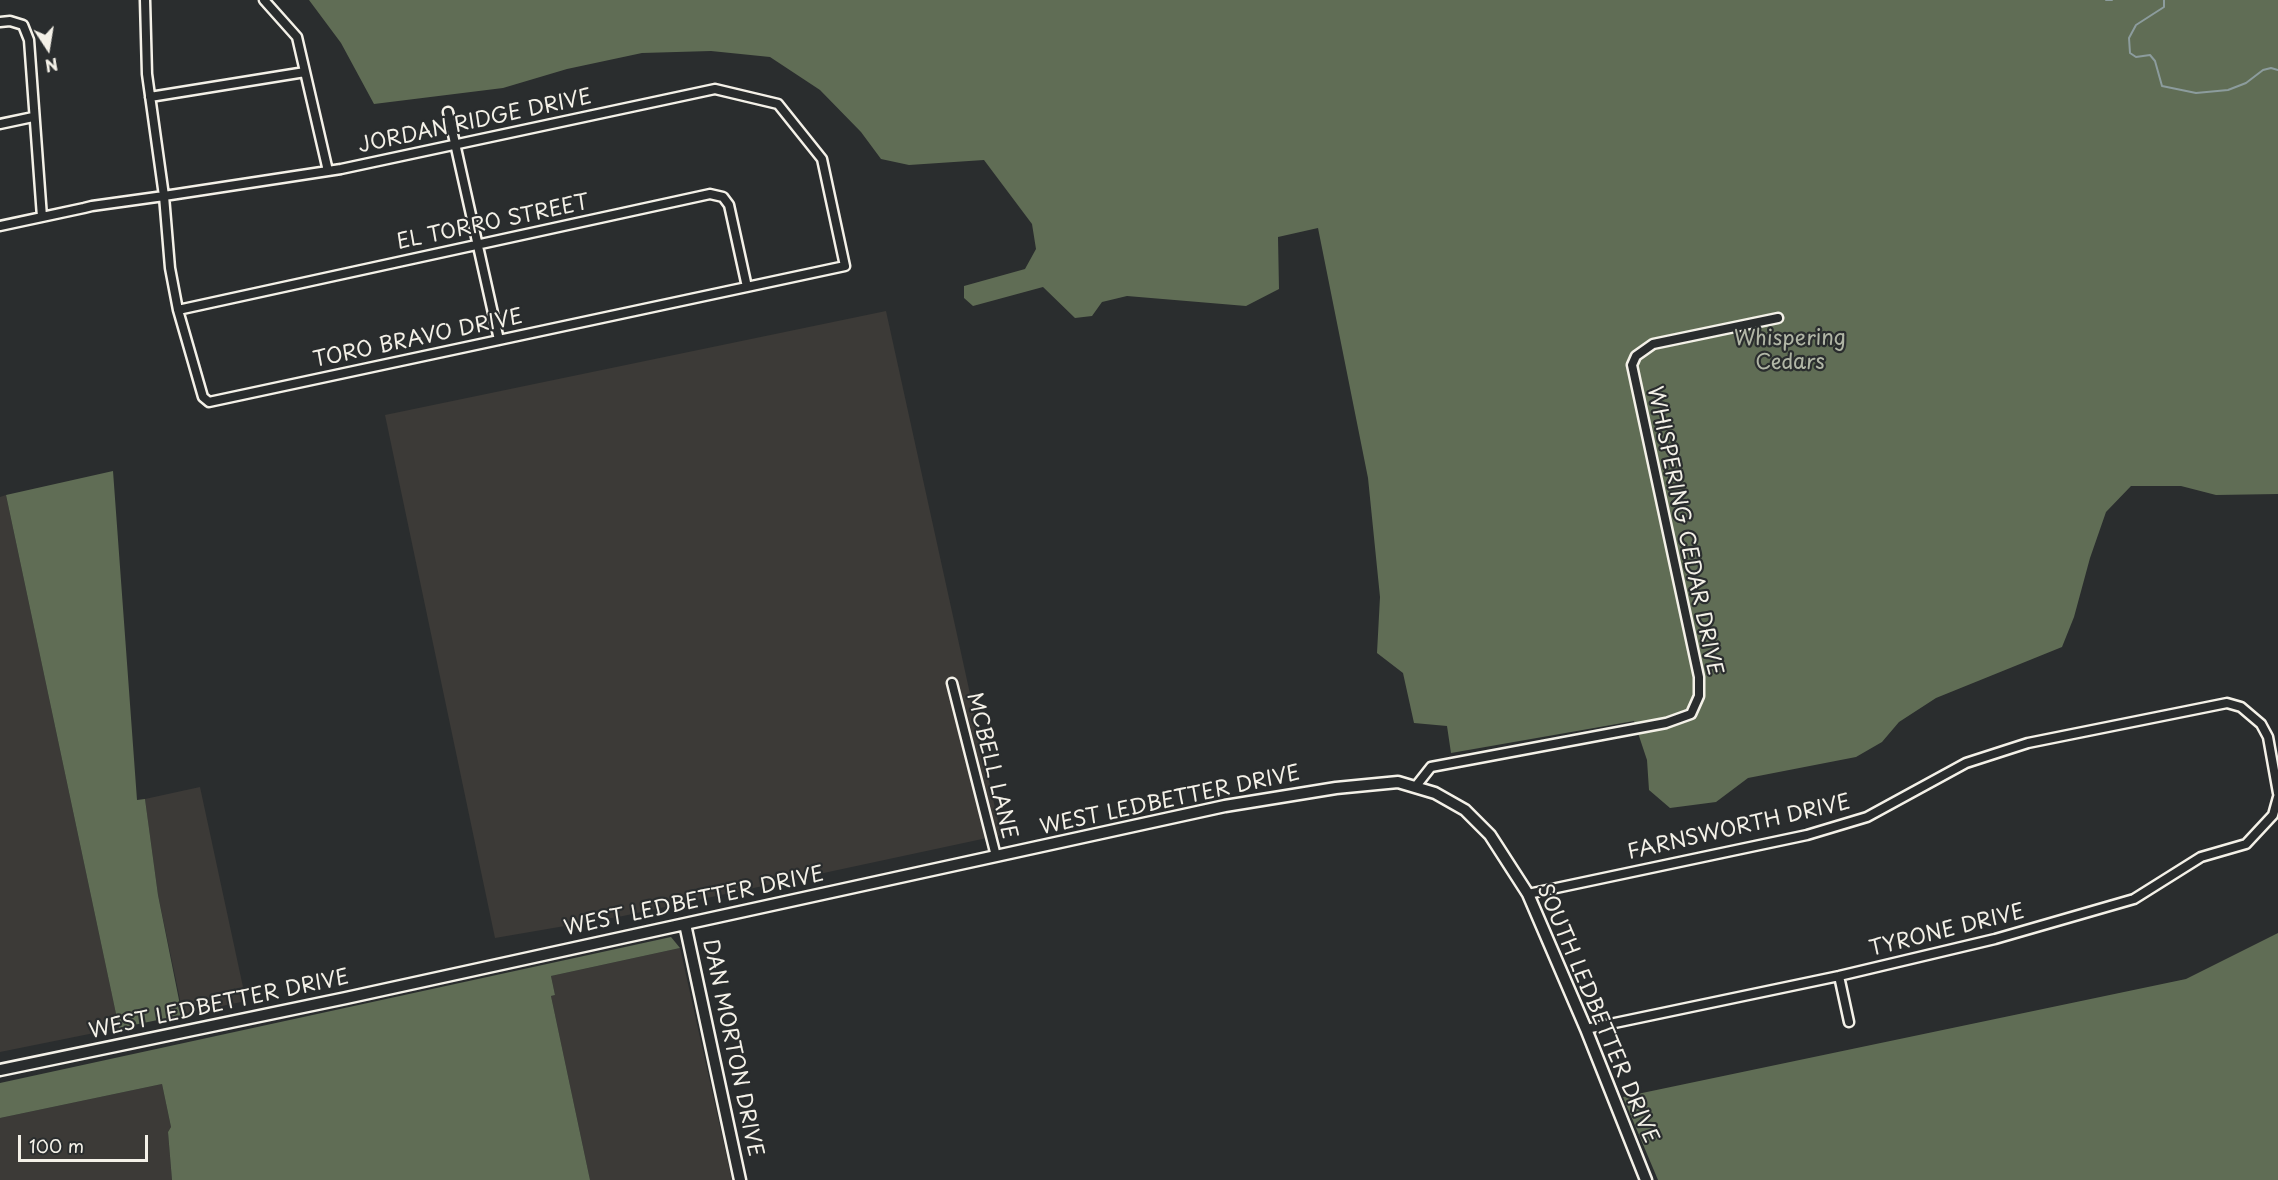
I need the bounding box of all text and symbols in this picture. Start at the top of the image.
north arrow [18,18,78,78]
text: N [43,53,60,79]
street label: JORDAN RIDGE DRIVE [356,85,594,159]
street label: EL TORRO STREET [394,190,592,256]
street label: TORO BRAVO DRIVE [311,304,525,374]
park label: Whispering Cedars [1734,326,1846,376]
street label: WHISPERING CEDAR DRIVE [1641,384,1727,678]
street label: MCBELL LANE [961,690,1021,842]
street label: WEST LEDBETTER DRIVE [1038,761,1302,841]
street label: FARNSWORTH DRIVE [1625,790,1853,866]
street label: WEST LEDBETTER DRIVE [562,862,826,942]
street label: SOUTH LEDBETTER DRIVE [1531,881,1663,1147]
street label: TYRONE DRIVE [1867,900,2027,962]
street label: DAN MORTON DRIVE [697,937,767,1159]
street label: WEST LEDBETTER DRIVE [87,965,351,1045]
scale bar [21,1123,152,1161]
text: 100 m [29,1132,84,1159]

